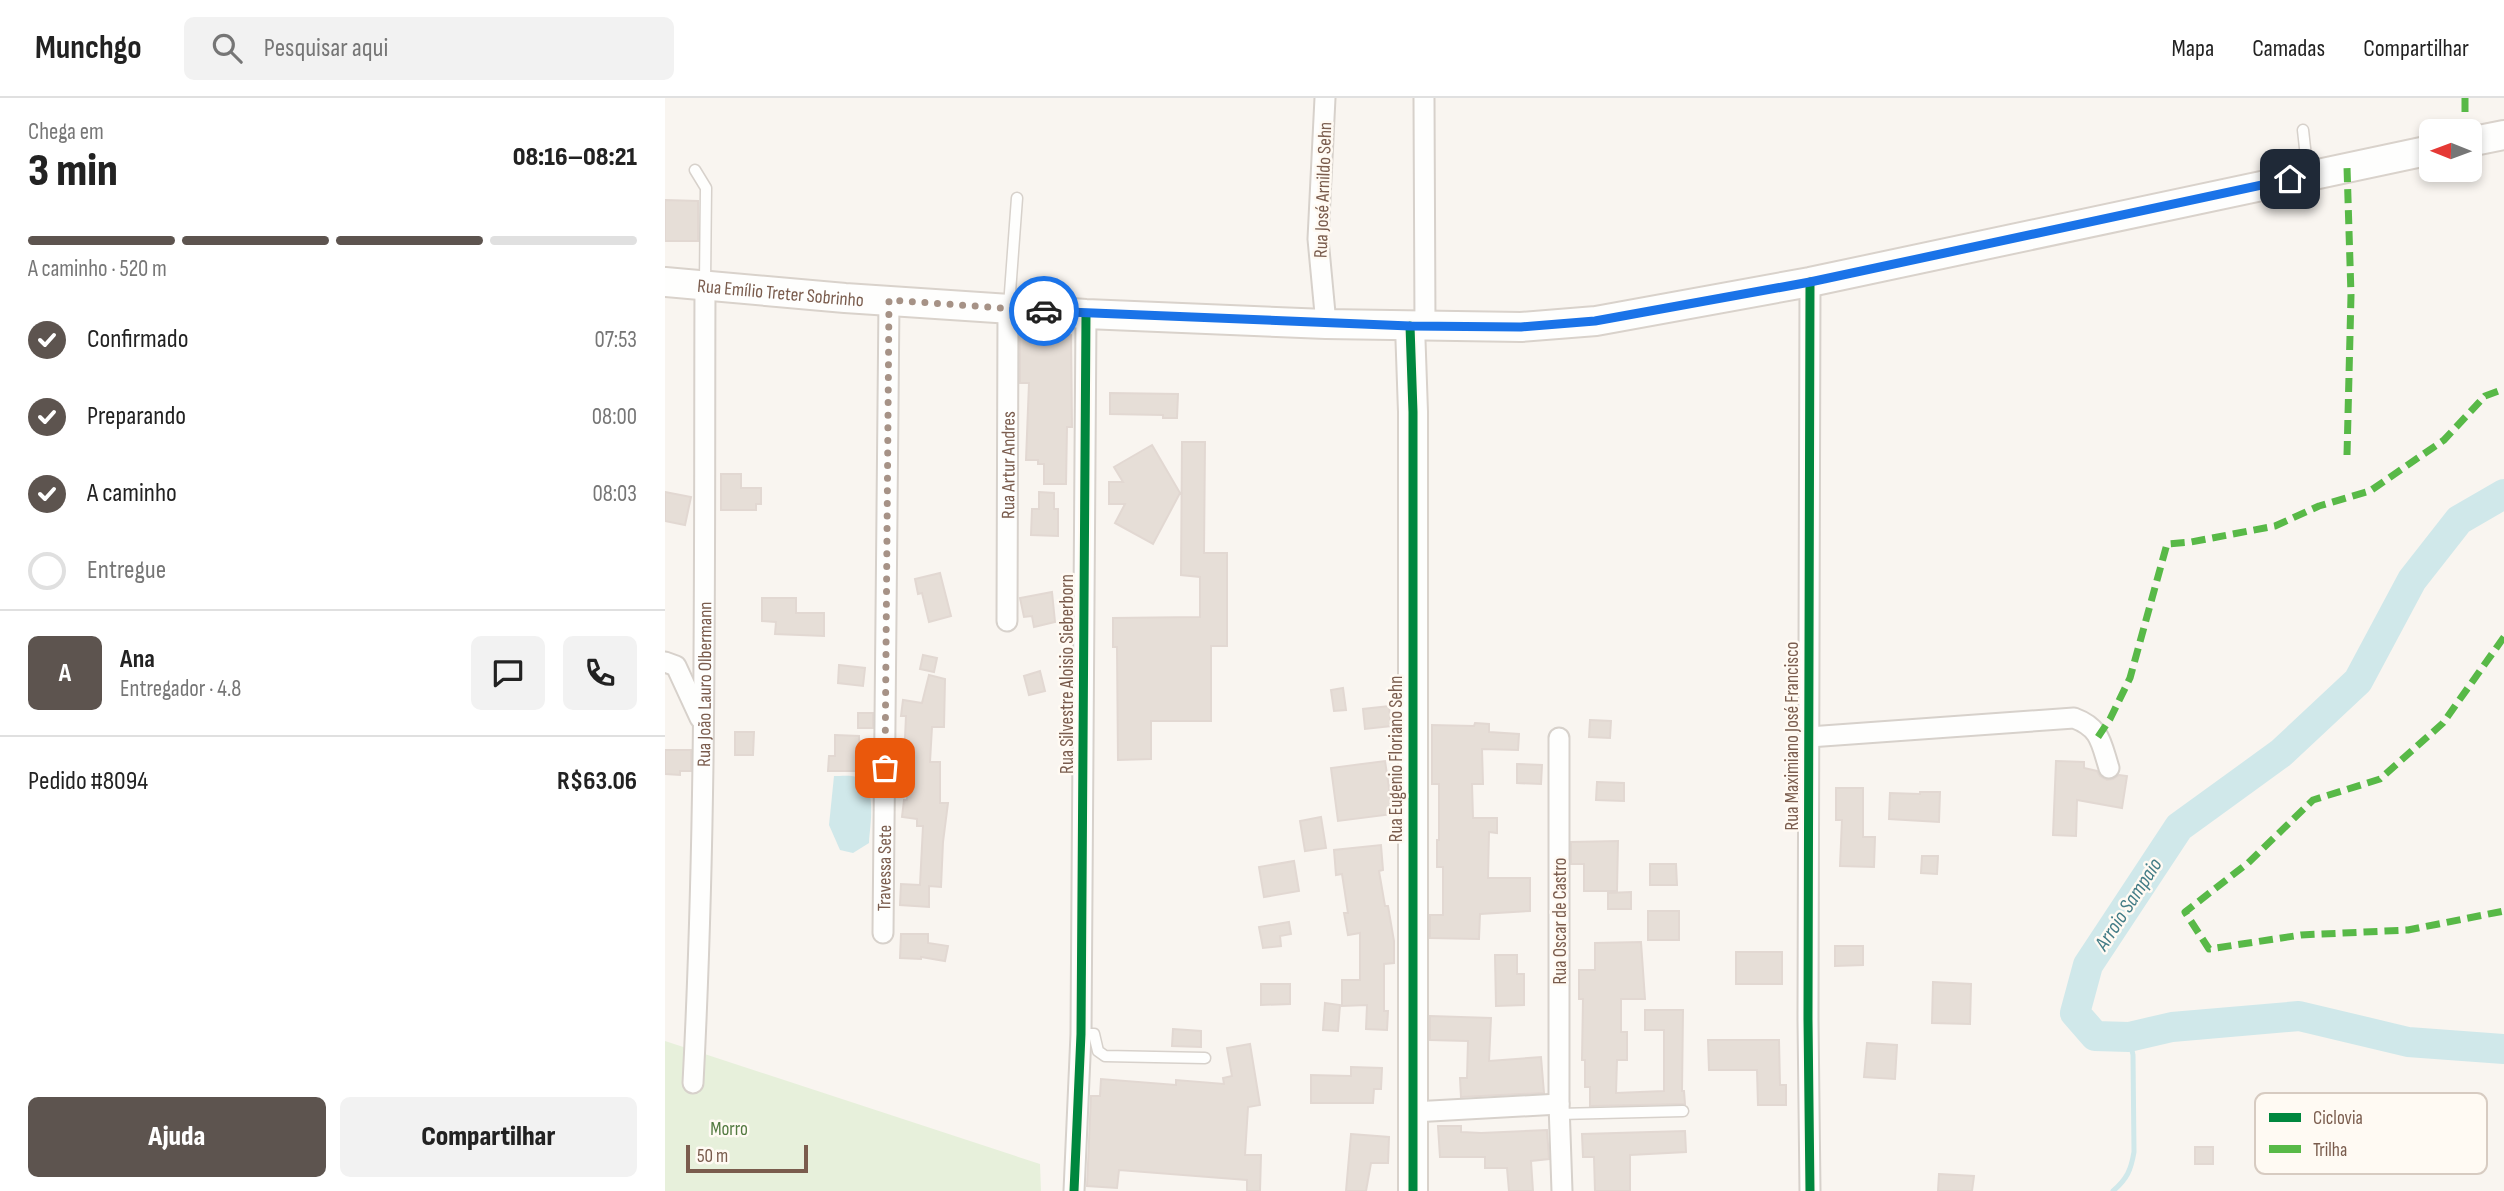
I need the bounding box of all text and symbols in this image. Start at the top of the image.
search box [184,17,674,80]
text: Munchgo [35,28,142,68]
icon: search [208,29,246,67]
text: Pesquisar aqui [264,33,388,64]
text: Mapa [2172,34,2214,63]
text: Camadas [2252,34,2325,63]
text: Compartilhar [2363,34,2469,63]
text: Chega em [28,118,104,146]
north arrow [2419,119,2481,182]
map controls [2419,119,2482,182]
street label: Rua José Arnildo Sehn [1310,122,1337,259]
text: 08:16–08:21 [513,142,637,173]
text: 3 min [28,144,118,199]
pin [2260,149,2320,209]
icon: home [2271,160,2309,198]
text: A caminho · 520 m [28,255,167,283]
street label: Rua Emílio Treter Sobrinho [696,275,864,312]
courier [1009,276,1079,346]
icon: car [1025,292,1063,330]
icon: check [28,321,66,359]
text: Confirmado [87,324,188,355]
text: 07:53 [595,326,637,354]
icon: check [28,398,66,436]
text: Preparando [87,401,186,432]
text: 08:00 [592,403,637,431]
street label: Rua Artur Andres [997,411,1021,519]
icon: check [28,475,66,513]
text: A caminho [87,478,177,509]
text: 08:03 [592,480,637,508]
text: Entregue [87,555,166,586]
street label: Rua Silvestre Aloisio Sieberborn [1056,574,1079,774]
street label: Rua João Lauro Olbermann [693,601,717,767]
button: chat [471,636,545,710]
button: phone [563,636,637,710]
street label: Rua Maximiano José Francisco [1781,642,1804,830]
text: Ana [120,644,155,675]
text: A [59,658,71,689]
text: Entregador · 4.8 [120,675,241,703]
street label: Rua Eugenio Floriano Sehn [1385,676,1408,842]
pin [855,738,915,798]
icon: bag [866,749,904,787]
text: Pedido #8094 [28,766,148,797]
text: R$63.06 [557,766,637,797]
street label: Travessa Sete [873,825,897,911]
water label: Arroio Sampaio [2089,853,2168,956]
street label: Rua Oscar de Castro [1549,858,1572,984]
legend [2255,1093,2487,1174]
button: Ajuda [28,1097,326,1177]
button: Compartilhar [340,1097,637,1177]
text: Ciclovia [2313,1107,2363,1130]
park label: Morro [710,1118,748,1141]
text: Trilha [2313,1139,2347,1162]
scale bar [686,1142,809,1174]
text: 50 m [697,1145,728,1168]

